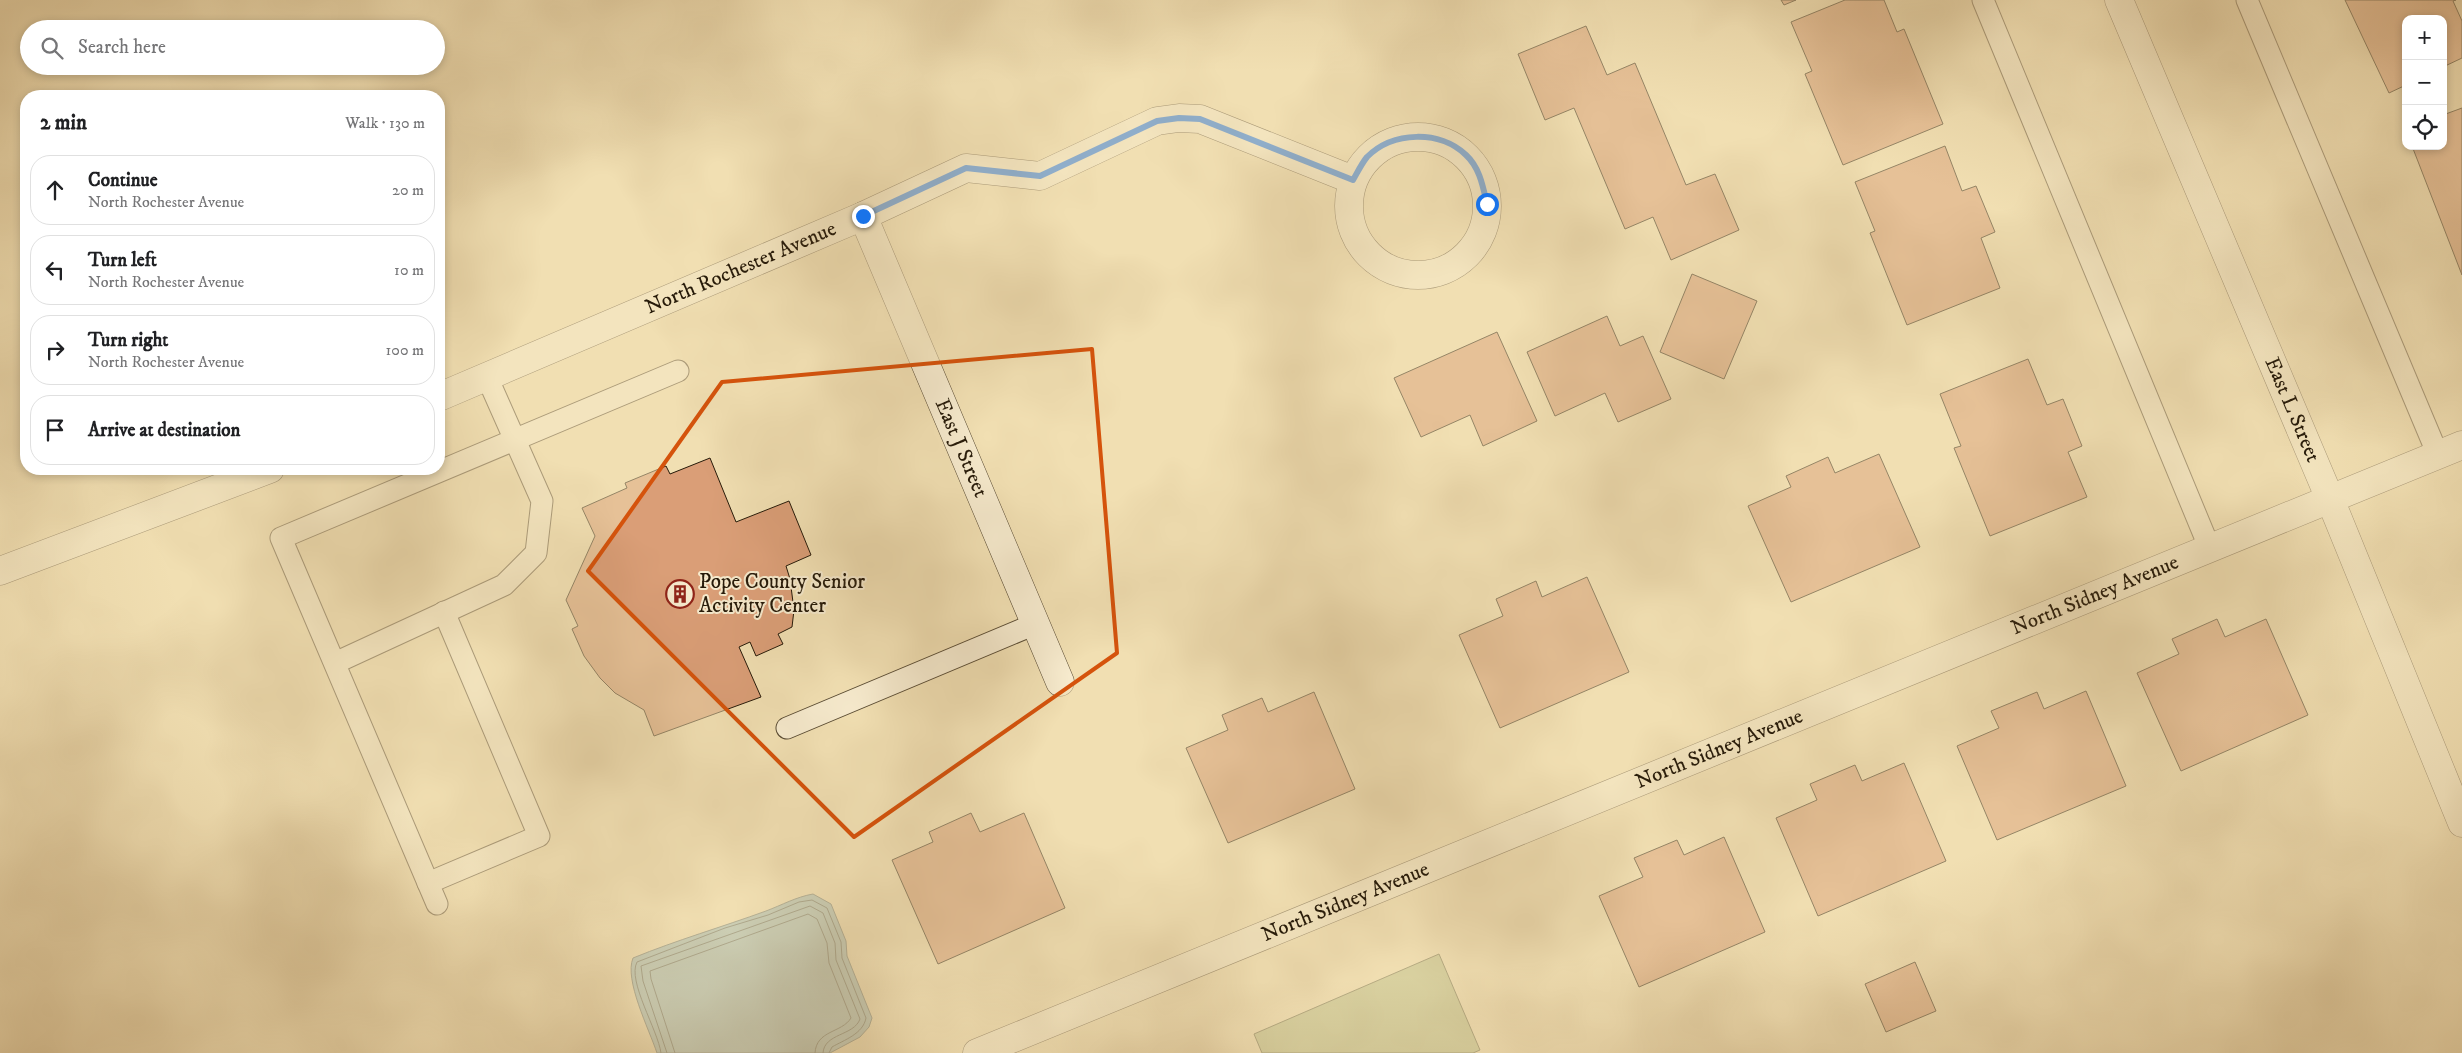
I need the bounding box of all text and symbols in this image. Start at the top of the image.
map controls [2402,15,2447,150]
button: + [2402,15,2447,60]
search box [20,20,445,75]
icon: search [38,34,66,62]
text: Search here [78,36,166,59]
button: − [2402,60,2447,105]
button: locate [2402,105,2447,150]
text: 2 min [40,110,87,136]
text: Walk · 130 m [345,113,425,133]
text: Continue [88,169,158,192]
icon: ahead [41,176,69,204]
text: 20 m [392,180,424,200]
text: North Rochester Avenue [88,192,244,212]
route start [1476,193,1499,216]
route end [852,205,875,228]
street label: North Rochester Avenue [641,216,840,320]
text: Turn left [88,249,157,272]
icon: left [41,256,69,284]
text: 10 m [394,260,424,280]
text: North Rochester Avenue [88,272,244,292]
text: Turn right [88,329,168,352]
icon: right [41,336,69,364]
text: 100 m [386,340,424,360]
text: North Rochester Avenue [88,352,244,372]
street label: East L Street [2259,353,2326,466]
street label: East J Street [929,395,994,502]
icon: arrive [41,416,69,444]
text: Arrive at destination [88,419,240,442]
street label: North Sidney Avenue [2007,549,2183,641]
place label: Pope County Senior Activity Center [699,569,865,619]
building icon: Pope County Senior Activity Center [665,579,695,609]
street label: North Sidney Avenue [1632,703,1807,795]
street label: North Sidney Avenue [1258,856,1433,948]

